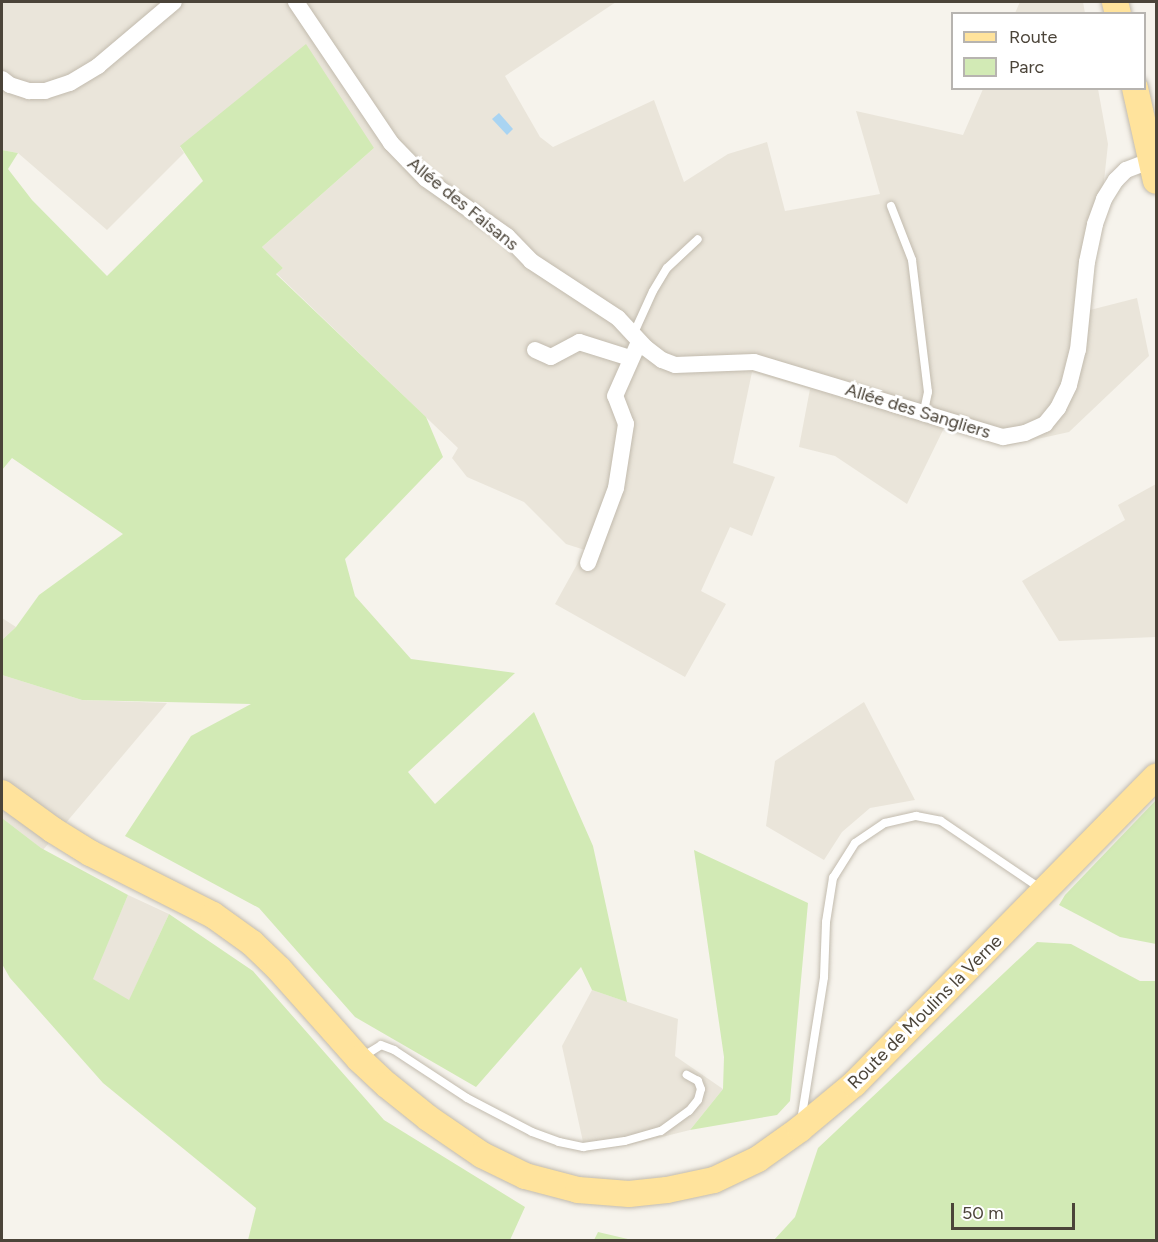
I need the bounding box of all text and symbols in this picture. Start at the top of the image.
legend [951,12,1146,90]
text: Route [1009,26,1057,48]
text: Parc [1009,56,1044,78]
street label: Allée des Faisans [403,153,523,255]
street label: Allée des Sangliers [843,379,993,443]
street label: Route de Moulins la Verne [843,930,1007,1094]
scale bar [954,1191,1078,1229]
text: 50 m [962,1202,1004,1224]

